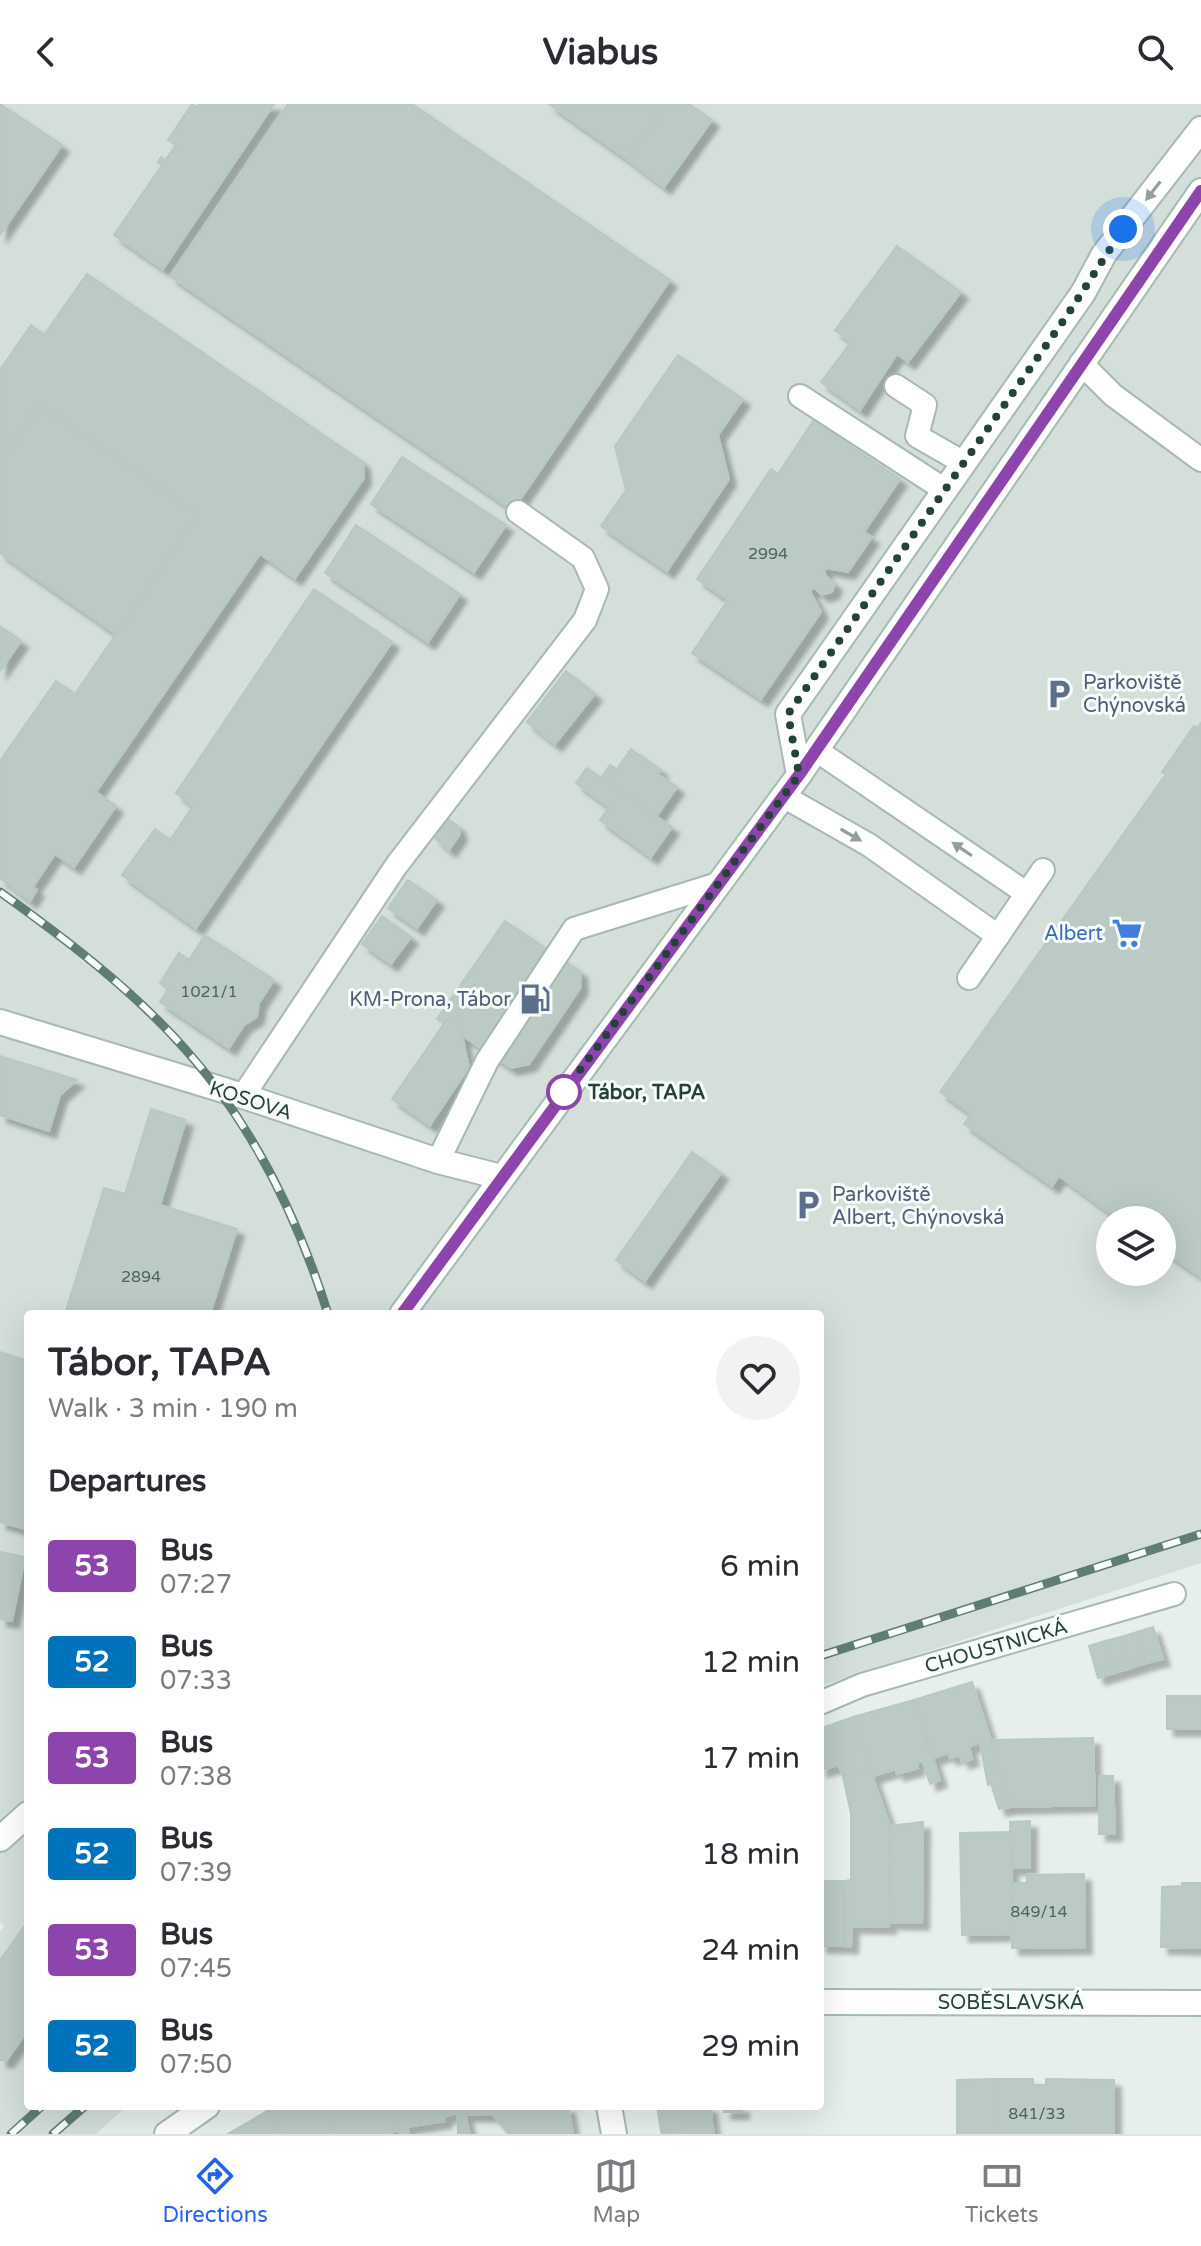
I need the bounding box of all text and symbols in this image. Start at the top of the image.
icon: back [24,30,68,74]
icon: search [1133,30,1177,74]
text: Viabus [543,31,658,74]
one-way arrow [1146,180,1162,201]
your location [1103,209,1143,249]
house number: 2994 [748,544,788,564]
place label: Parkoviště Chýnovská [1083,671,1186,718]
parking icon: Parkoviště Chýnovská [1042,677,1076,711]
one-way arrow [840,828,862,842]
one-way arrow [951,842,972,857]
supermarket icon: Albert [1110,916,1144,950]
place label: Albert [1044,922,1103,946]
house number: 1021/1 [180,982,238,1002]
fuel station icon: KM-Prona, Tábor [518,982,552,1016]
place label: KM-Prona, Tábor [349,988,511,1012]
marker: Tábor, TAPA [547,1075,581,1109]
street label: KOSOVA [206,1076,295,1126]
place label: Tábor, TAPA [587,1081,705,1105]
place label: Parkoviště Albert, Chýnovská [832,1183,1004,1230]
parking icon: Parkoviště Albert, Chýnovská [791,1188,825,1222]
map controls [1096,1206,1176,1286]
button: layers [1096,1206,1176,1286]
house number: 2894 [121,1267,161,1287]
button: heart [716,1336,800,1420]
text: Tábor, TAPA [48,1340,271,1386]
text: Walk · 3 min · 190 m [48,1393,298,1424]
text: Departures [48,1463,206,1500]
text: Bus [160,1532,213,1569]
text: 6 min [720,1548,800,1585]
text: 53 [74,1549,110,1583]
text: 07:27 [160,1569,232,1600]
street label: CHOUSTNICKÁ [922,1614,1071,1679]
text: Bus [160,1628,213,1665]
text: 12 min [701,1644,800,1681]
text: 52 [74,1645,110,1679]
text: 07:33 [160,1665,232,1696]
text: Bus [160,1724,213,1761]
text: 17 min [701,1740,800,1777]
text: 53 [74,1741,110,1775]
text: 07:38 [160,1761,232,1792]
text: Bus [160,1820,213,1857]
text: 18 min [701,1836,800,1873]
text: 52 [74,1837,110,1871]
text: 07:39 [160,1857,232,1888]
house number: 849/14 [1010,1902,1068,1922]
text: Bus [160,1916,213,1953]
text: 24 min [701,1932,800,1969]
text: 53 [74,1933,110,1967]
text: 07:45 [160,1953,232,1984]
street label: SOBĚSLAVSKÁ [938,1990,1084,2015]
text: Bus [160,2012,213,2049]
text: 29 min [701,2028,800,2065]
text: 52 [74,2029,110,2063]
text: 07:50 [160,2049,232,2080]
house number: 841/33 [1008,2104,1066,2124]
tab: Directions [162,2154,268,2228]
tab: Map [593,2154,640,2228]
tab: Tickets [965,2154,1039,2228]

